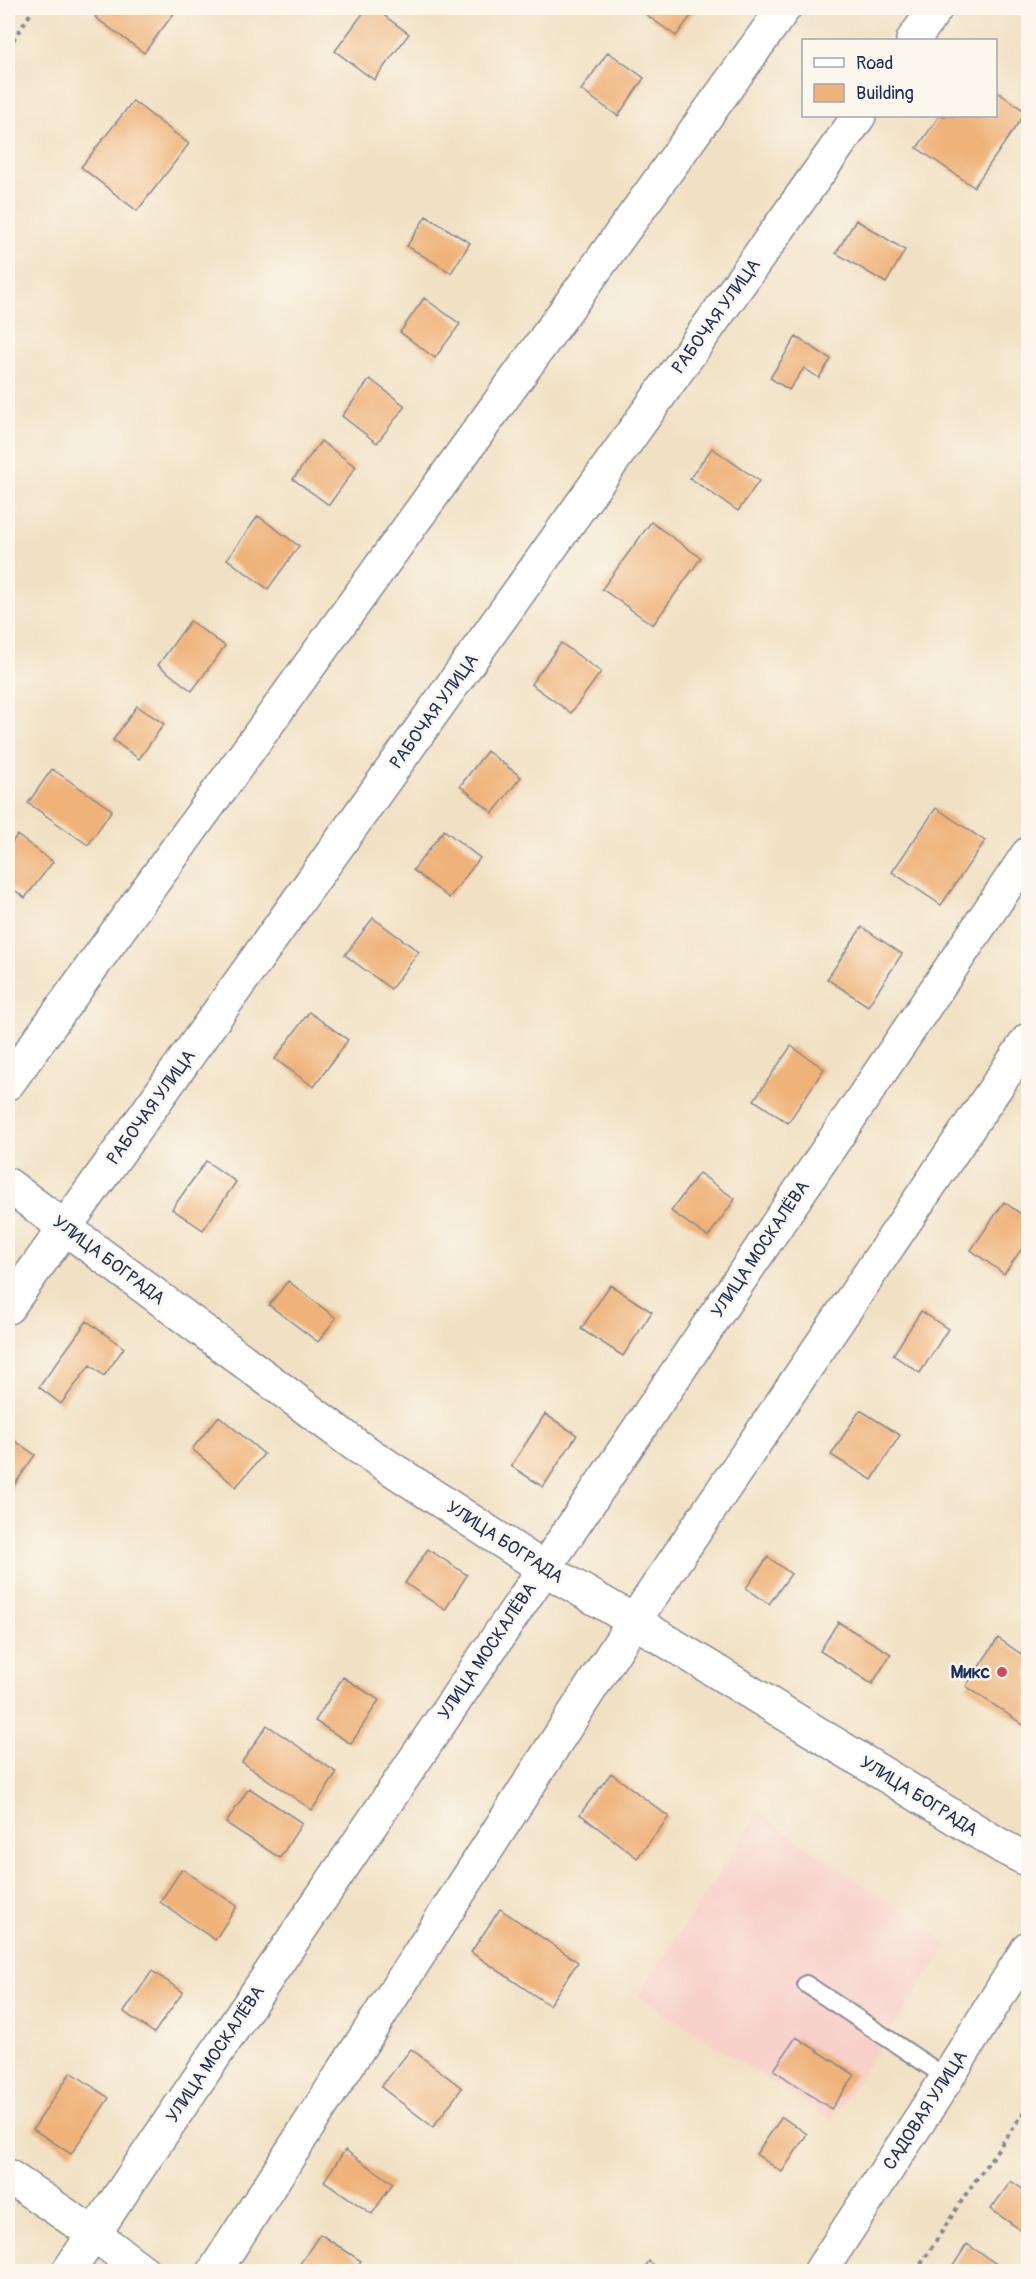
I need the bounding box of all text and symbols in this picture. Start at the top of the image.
legend [802,39,997,117]
text: Road [856,52,893,75]
text: Building [856,82,914,105]
street label: РАБОЧАЯ УЛИЦА [667,254,766,378]
street label: РАБОЧАЯ УЛИЦА [385,649,484,773]
street label: РАБОЧАЯ УЛИЦА [102,1045,201,1169]
street label: УЛИЦА МОСКАЛЁВА [706,1176,815,1322]
street label: УЛИЦА БОГРАДА [48,1211,170,1310]
street label: УЛИЦА БОГРАДА [442,1496,568,1589]
street label: УЛИЦА МОСКАЛЁВА [433,1578,542,1724]
place label: Микс [951,1661,990,1684]
marker: Микс [995,1665,1009,1679]
street label: УЛИЦА БОГРАДА [856,1751,982,1842]
street label: УЛИЦА МОСКАЛЁВА [161,1981,270,2127]
street label: САДОВАЯ УЛИЦА [878,2046,973,2174]

